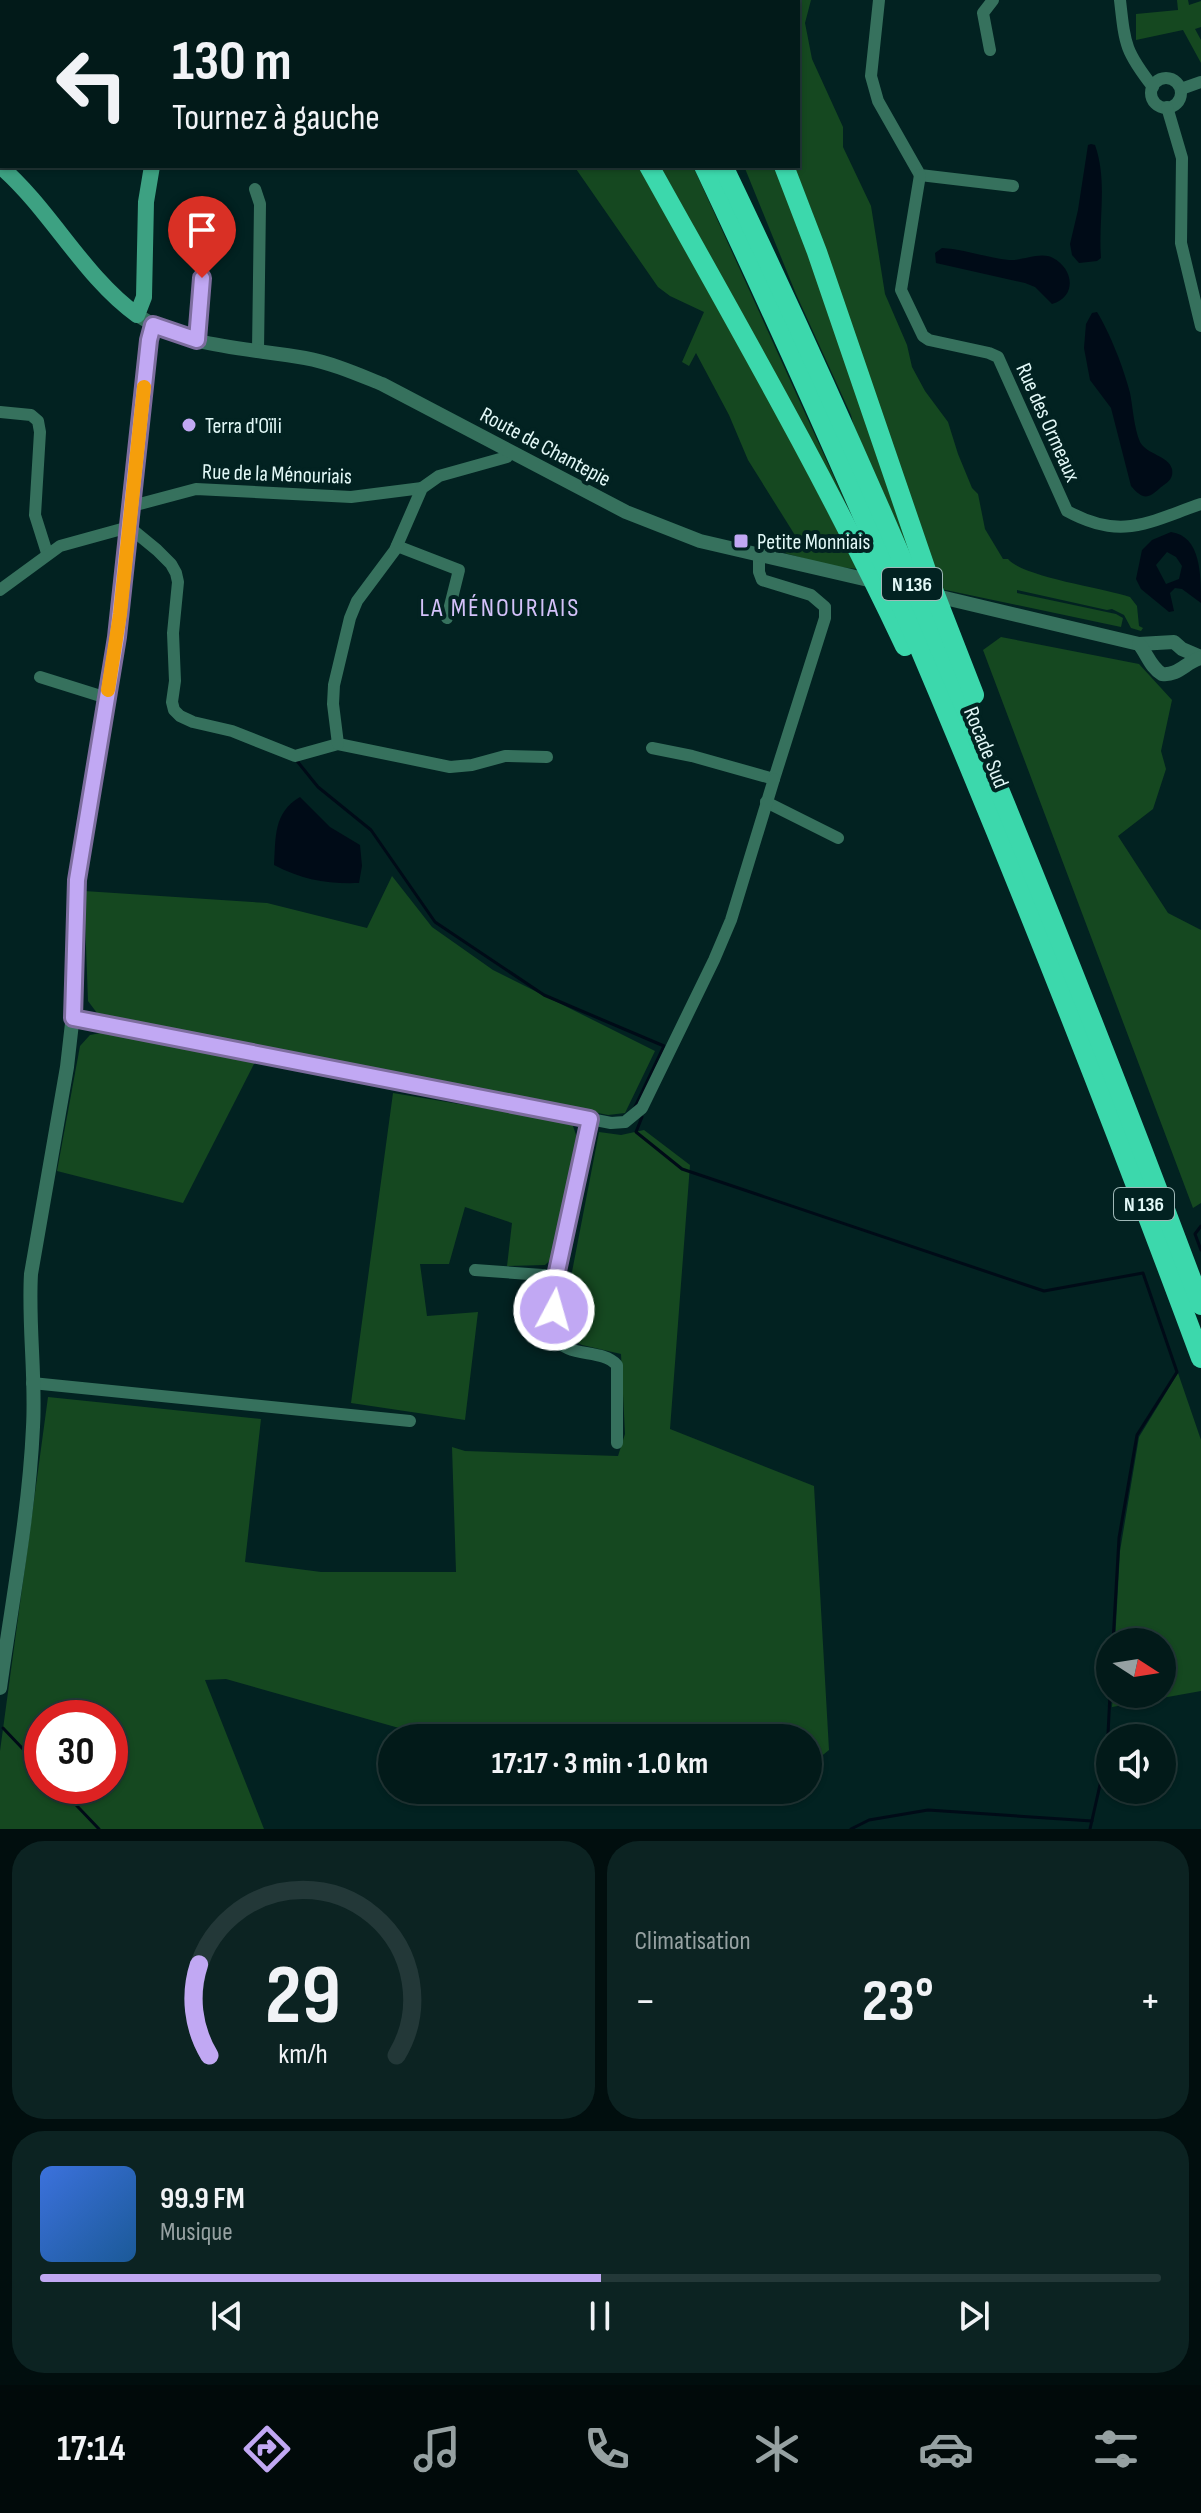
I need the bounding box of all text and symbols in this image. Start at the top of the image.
text: 130 m [172,29,292,96]
icon: left [40,32,144,136]
text: Tournez à gauche [172,97,380,140]
pin [168,196,236,278]
icon: arrive [180,208,224,252]
street label: Rue des Ormeaux [1009,359,1086,487]
street label: Route de Chantepie [475,402,615,493]
place label: Terra d'Oïli [205,413,282,440]
marker: Terra d'Oïli [180,416,198,434]
street label: Rue de la Ménouriais [202,458,352,491]
place label: Petite Monniais [757,529,870,556]
marker: Petite Monniais [732,532,750,550]
road number: N 136 [882,568,942,600]
district label: LA MÉNOURIAIS [419,593,581,624]
street label: Rocade Sud [957,703,1014,792]
road number: N 136 [1114,1188,1174,1220]
position arrow [512,1268,596,1352]
north arrow [1096,1628,1176,1708]
map controls [1096,1628,1176,1804]
speed limit sign: 30 [24,1700,128,1804]
button: sound [1096,1724,1176,1804]
text: 17:17 · 3 min · 1.0 km [492,1746,708,1782]
text: Climatisation [635,1926,751,1957]
text: 29 [265,1947,341,2047]
text: 23° [862,1966,934,2038]
text: − [635,1975,656,2028]
text: + [1139,1975,1161,2028]
text: km/h [279,2037,328,2072]
text: 99.9 FM [160,2181,245,2217]
text: Musique [160,2217,233,2248]
icon: previous [205,2294,249,2338]
icon: pause [578,2294,622,2338]
icon: next [952,2294,996,2338]
icon: directions [239,2421,295,2477]
icon: music [409,2421,465,2477]
icon: phone [579,2421,635,2477]
icon: climate [749,2421,805,2477]
icon: car [918,2421,974,2477]
icon: filters [1088,2421,1144,2477]
text: 17:14 [57,2428,125,2471]

